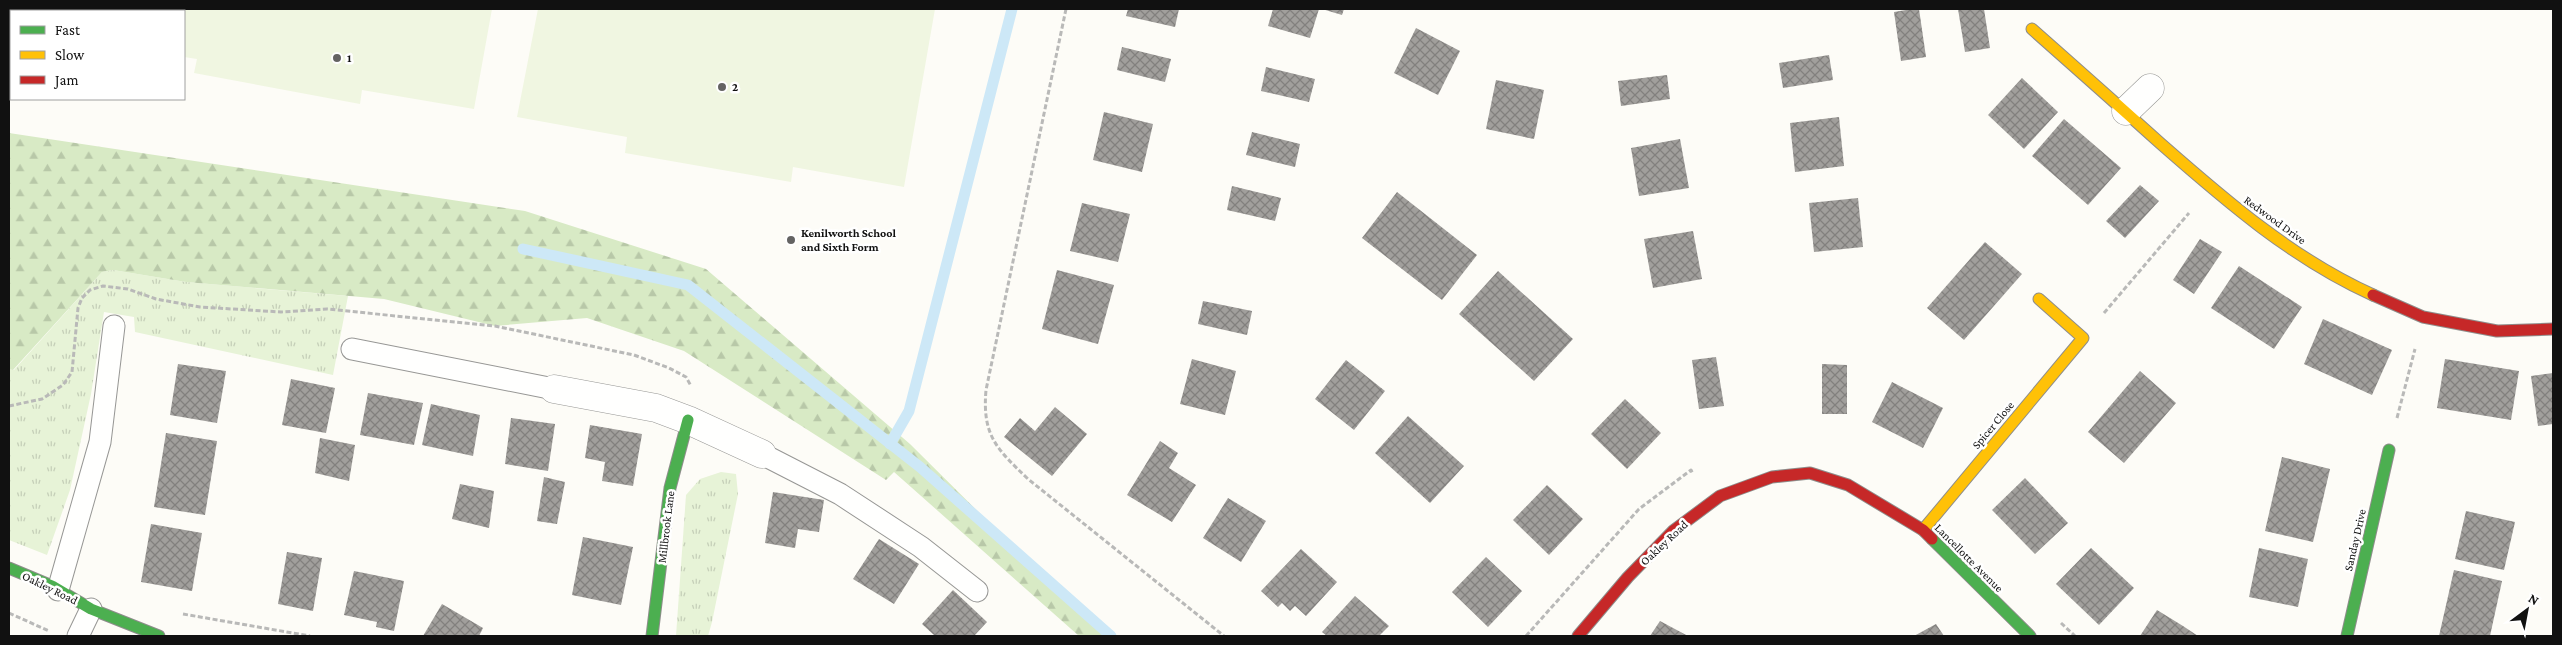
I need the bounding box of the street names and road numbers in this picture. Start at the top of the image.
street label: Redwood Drive [2241,193,2309,247]
street label: Spicer Close [1969,398,2017,452]
street label: Millbrook Lane [655,490,677,564]
street label: Sanday Drive [2341,508,2369,572]
street label: Oakley Road [1637,517,1691,569]
street label: Lancellotte Avenue [1932,521,2006,595]
street label: Oakley Road [20,569,81,608]

